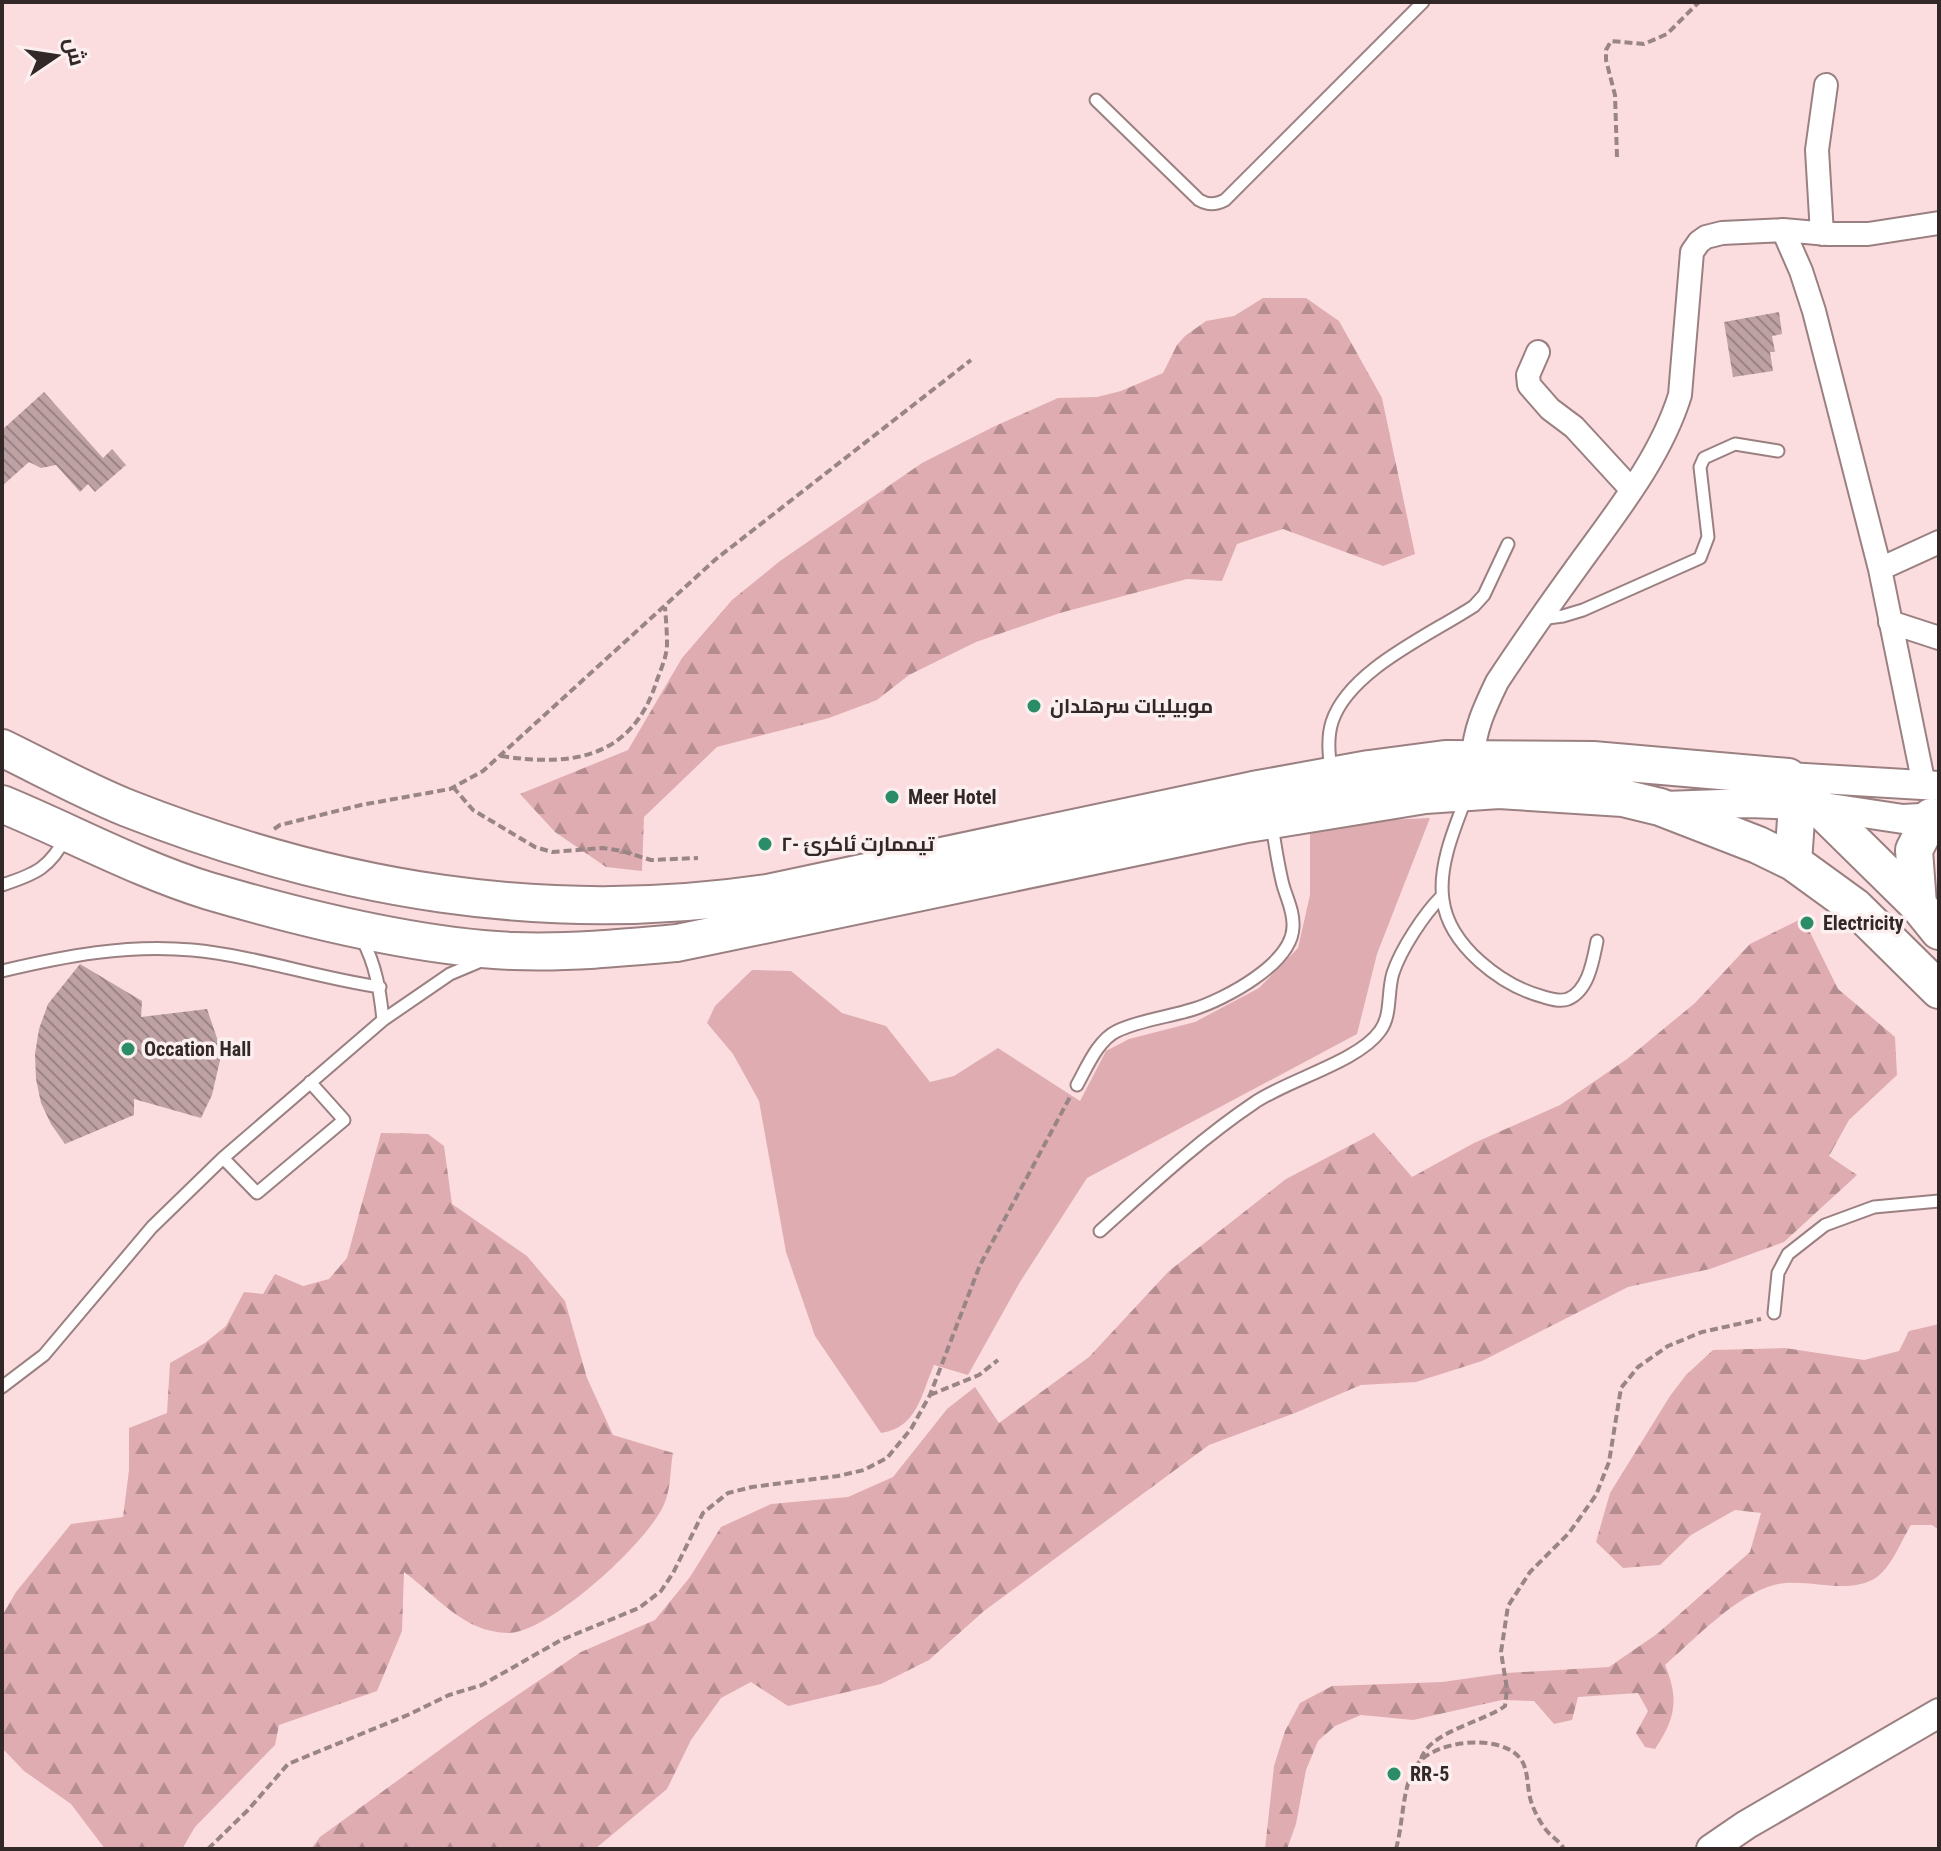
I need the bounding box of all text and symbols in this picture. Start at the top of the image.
north arrow [16,16,96,96]
text: ش [59,35,90,68]
place label: موبيليات سرهلدان [1050,694,1213,718]
marker: موبيليات سرهلدان [1025,697,1043,715]
place label: Meer Hotel [908,785,997,809]
marker: Meer Hotel [883,788,901,806]
place label: تيممارت ئاكرئ -٢ [781,832,935,856]
marker: تيممارت ئاكرئ -٢ [756,835,774,853]
place label: Electricity [1823,911,1904,935]
marker: Electricity [1798,914,1816,932]
place label: Occation Hall [144,1037,251,1061]
marker: Occation Hall [119,1040,137,1058]
place label: RR-5 [1410,1762,1449,1786]
marker: RR-5 [1385,1765,1403,1783]

